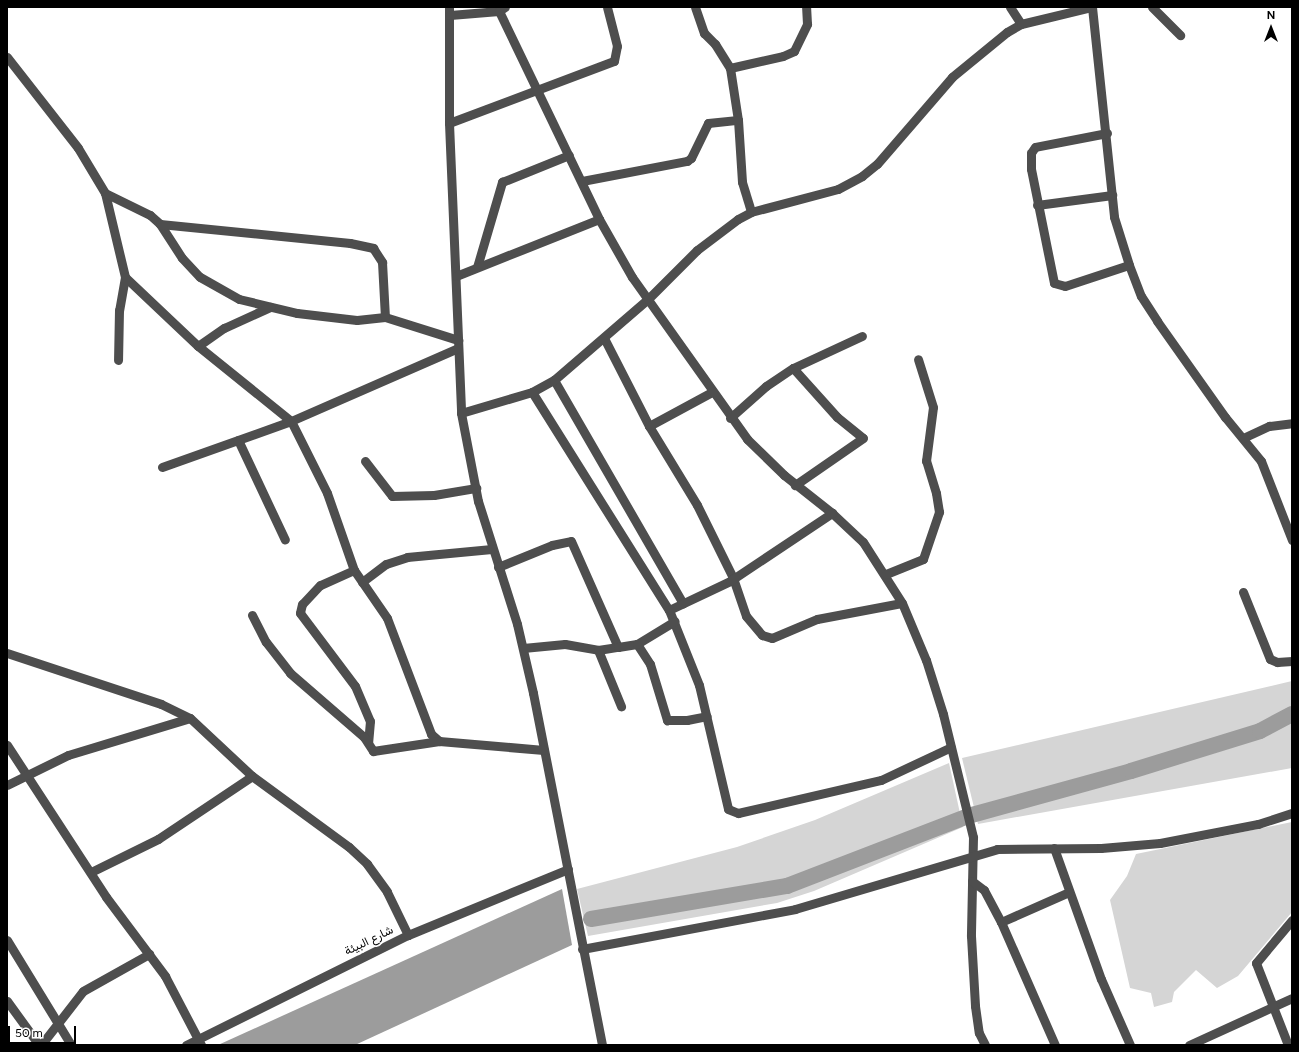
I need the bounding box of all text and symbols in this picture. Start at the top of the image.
north arrow [1251,8,1291,48]
text: N [1267,9,1275,22]
street label: شارع البيئة [342,923,396,959]
scale bar [10,1018,78,1044]
text: 50 m [15,1026,43,1040]

